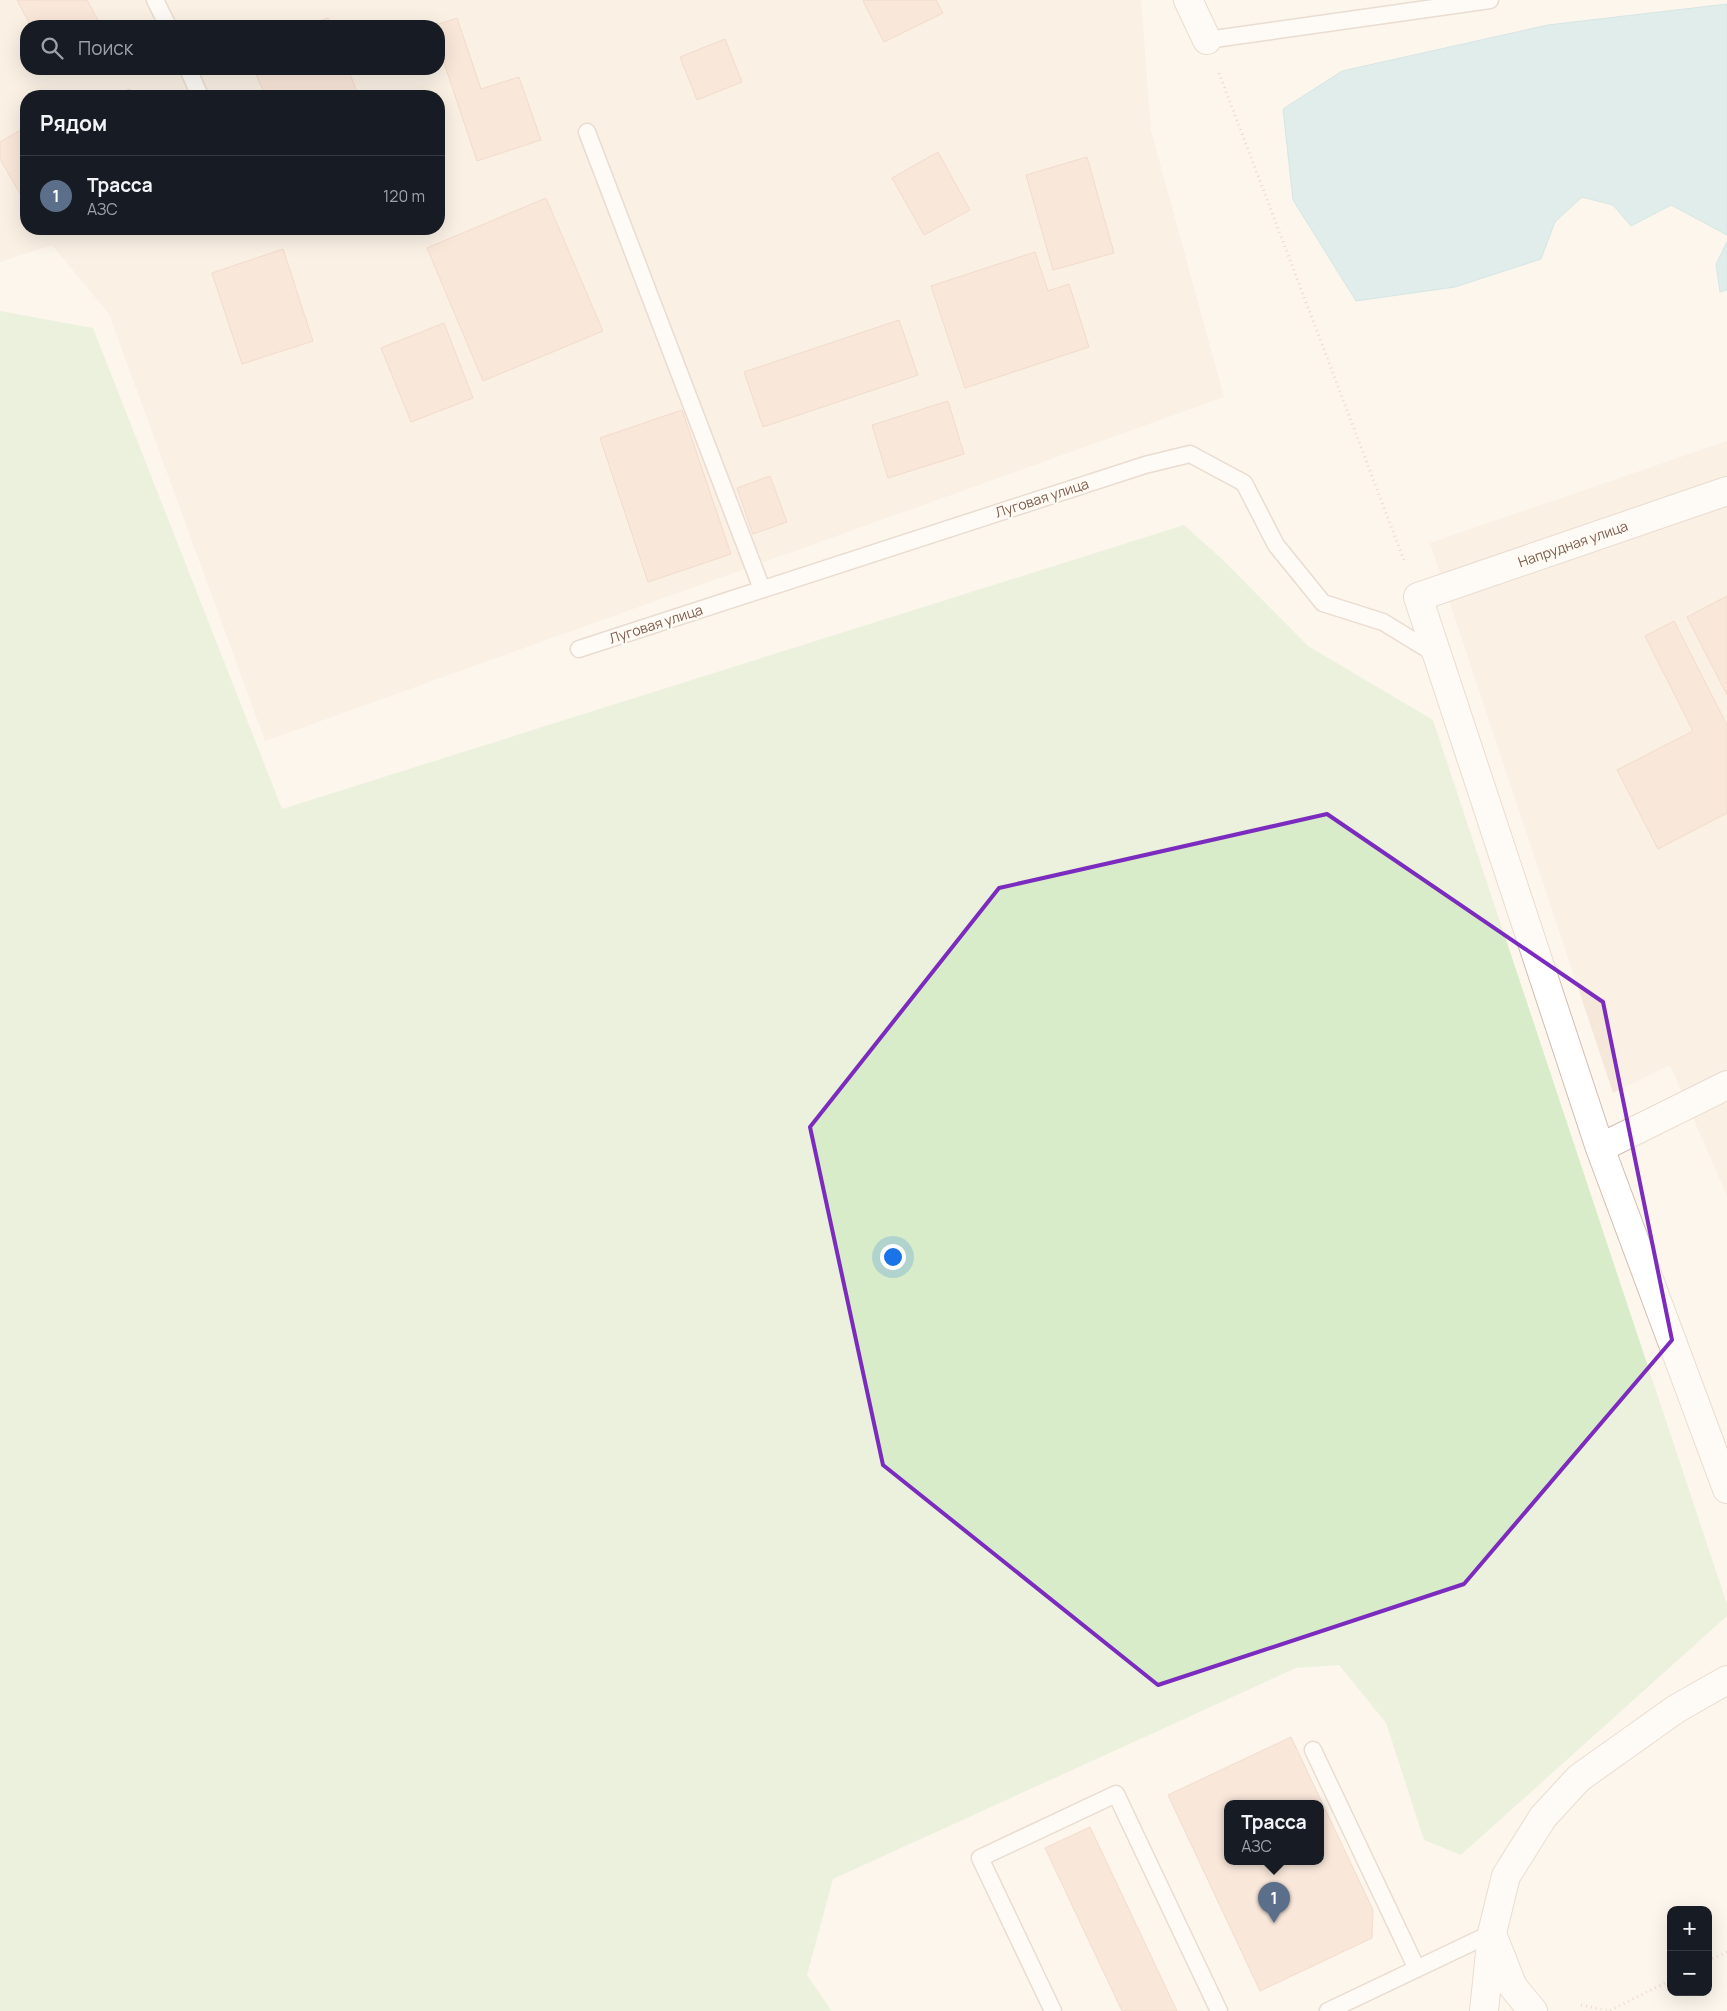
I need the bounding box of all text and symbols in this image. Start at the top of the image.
search box [20,20,445,75]
icon: search [38,34,66,62]
text: Поиск [78,35,133,61]
text: Рядом [40,109,107,137]
text: Трасса [87,172,153,198]
text: 1 [52,185,60,207]
text: 120 m [383,185,425,207]
text: АЗС [87,198,118,220]
street label: Луговая улица [993,473,1091,522]
street label: Напрудная улица [1515,516,1630,571]
street label: Луговая улица [607,599,705,648]
your location [880,1244,906,1270]
popup [1224,1800,1324,1865]
text: Трасса [1241,1809,1307,1835]
text: АЗС [1241,1835,1272,1857]
pin: 1 [1258,1882,1290,1923]
map controls [1667,1906,1712,1996]
button: + [1667,1906,1712,1951]
button: − [1667,1951,1712,1996]

